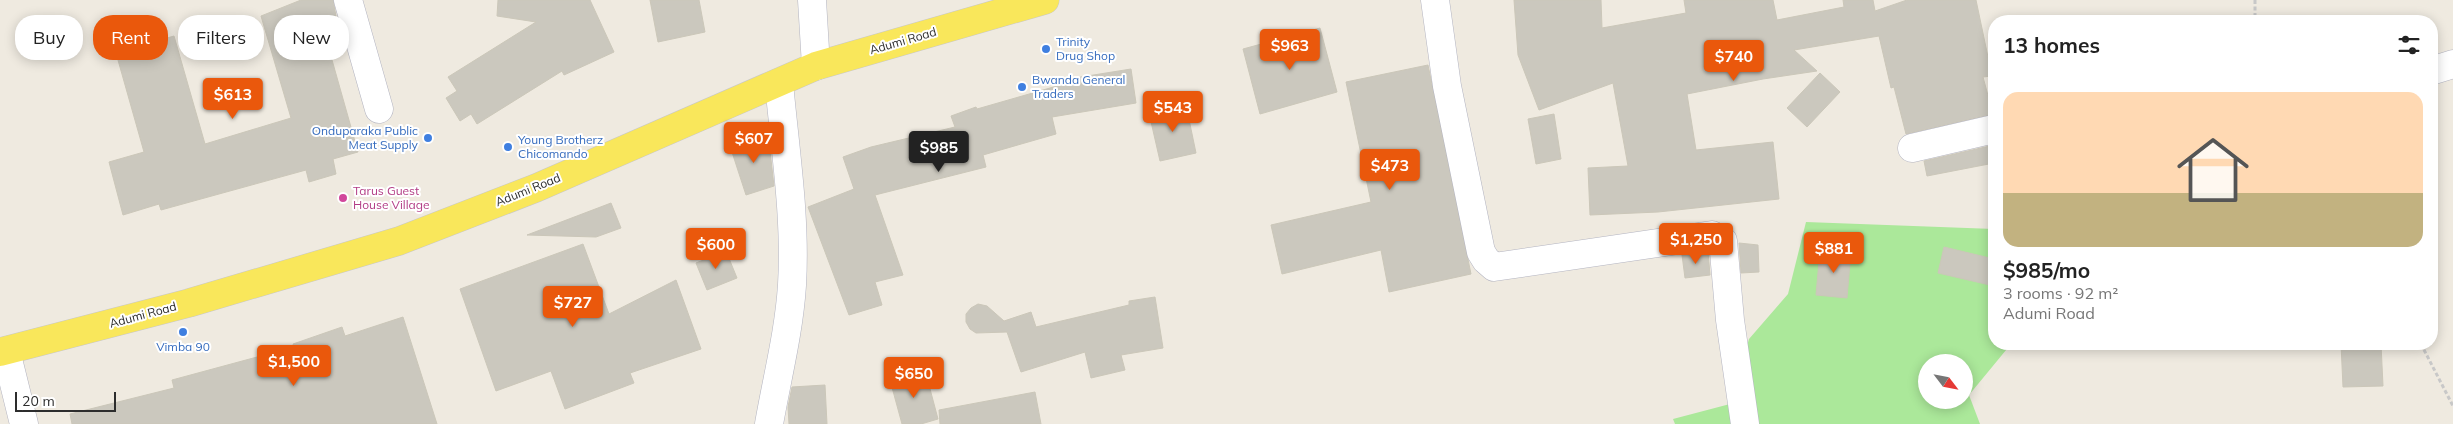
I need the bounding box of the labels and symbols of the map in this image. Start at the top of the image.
street label: Adumi Road [868,24,938,57]
pin: $963 [1260,28,1320,71]
place label: Trinity Drug Shop [1056,34,1115,63]
pin: $740 [1704,39,1764,82]
marker: Trinity Drug Shop [1040,43,1052,55]
place label: Bwanda General Traders [1032,72,1125,101]
pin: $613 [203,78,263,120]
marker: Bwanda General Traders [1016,81,1028,93]
pin: $543 [1143,90,1203,133]
pin: $607 [724,121,784,164]
place label: Onduparaka Public Meat Supply [312,123,419,152]
pin: $985 [909,130,969,173]
marker: Onduparaka Public Meat Supply [422,132,434,144]
place label: Young Brotherz Chicomando [517,132,603,161]
marker: Young Brotherz Chicomando [502,141,514,153]
pin: $473 [1360,148,1420,191]
street label: Adumi Road [493,170,563,209]
place label: Tarus Guest House Village [353,183,430,212]
marker: Tarus Guest House Village [337,192,349,204]
pin: $1,250 [1655,222,1737,265]
pin: $600 [686,228,746,270]
pin: $881 [1804,232,1864,274]
pin: $727 [543,286,603,328]
street label: Adumi Road [108,298,178,331]
marker: Vimba 90 [177,326,189,338]
place label: Vimba 90 [156,339,210,354]
pin: $1,500 [253,344,335,387]
north arrow [1918,354,1972,409]
pin: $650 [884,356,944,399]
scale bar [15,389,116,412]

